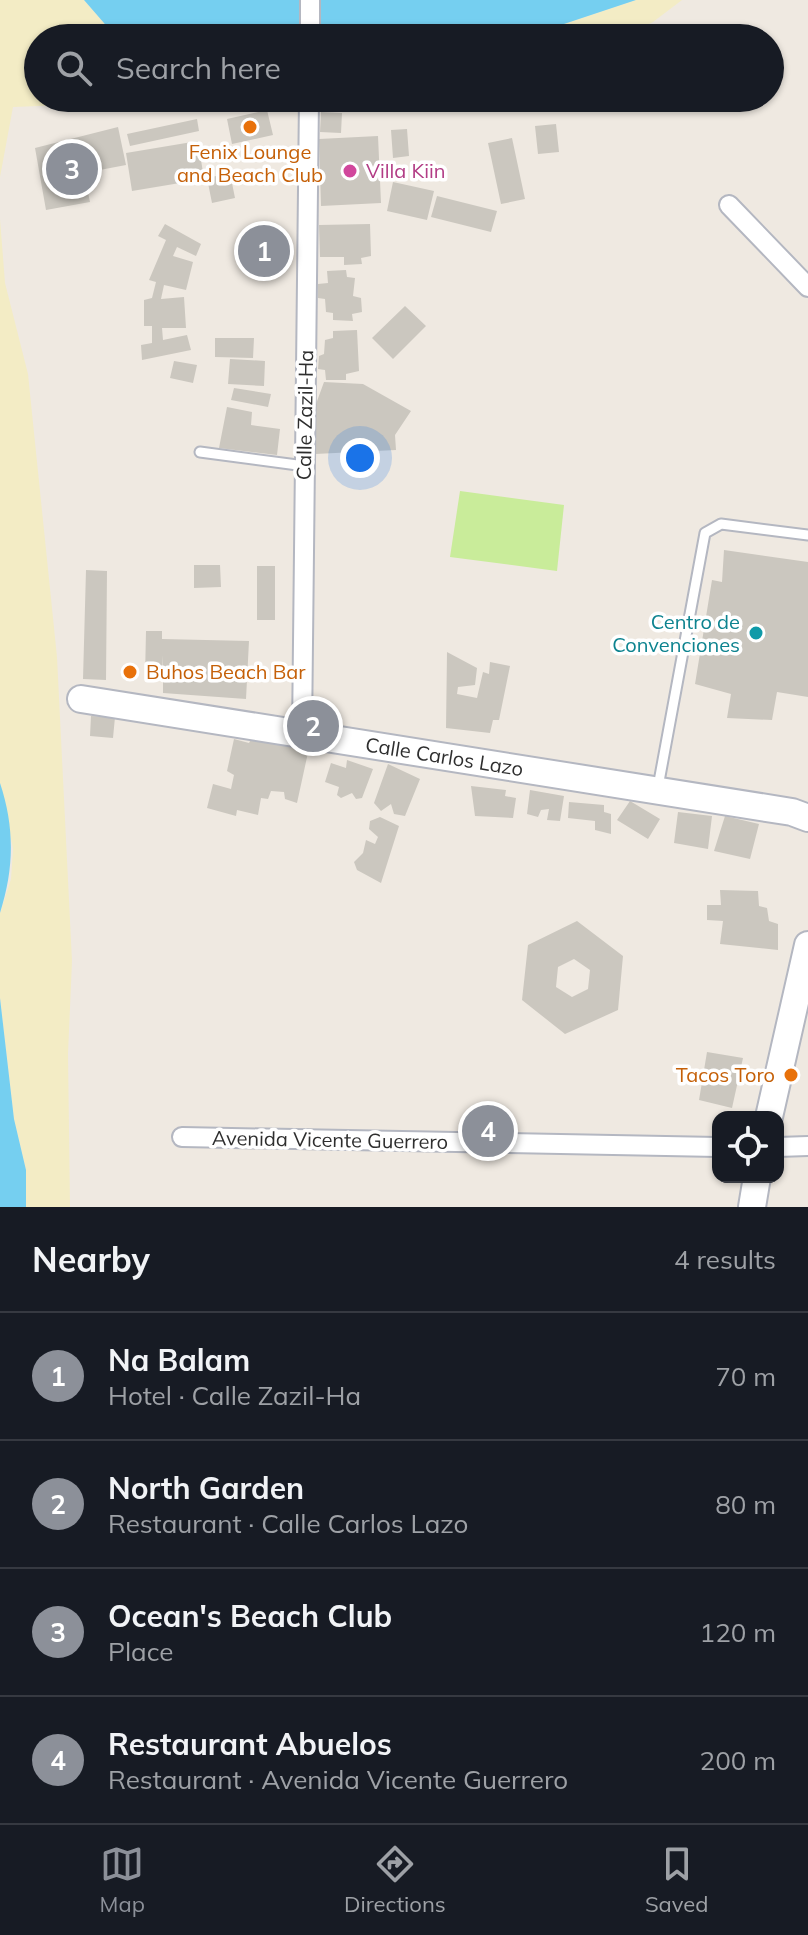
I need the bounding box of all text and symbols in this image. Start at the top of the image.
search box [24,24,784,112]
icon: search [52,46,96,90]
text: Search here [116,49,281,87]
marker: Fenix Lounge and Beach Club [241,118,259,136]
pin: 3 [46,139,98,199]
place label: Fenix Lounge and Beach Club [177,139,323,187]
place label: Villa Kiin [366,158,445,183]
marker: Villa Kiin [341,162,359,180]
pin: 1 [238,221,290,281]
street label: Calle Zazil-Ha [291,350,318,480]
your location [340,438,380,478]
place label: Centro de Convenciones [612,609,740,657]
marker: Centro de Convenciones [747,624,765,642]
place label: Buhos Beach Bar [146,659,306,684]
marker: Buhos Beach Bar [121,663,139,681]
pin: 2 [287,696,339,756]
street label: Calle Carlos Lazo [364,731,525,781]
place label: Tacos Toro [676,1062,775,1087]
marker: Tacos Toro [782,1066,800,1084]
pin: 4 [462,1101,514,1161]
map controls [712,1111,784,1183]
button: locate [712,1111,784,1183]
street label: Avenida Vicente Guerrero [212,1125,448,1154]
text: Nearby [32,1238,150,1281]
text: 4 results [674,1243,776,1276]
text: Na Balam [108,1341,250,1379]
text: 1 [50,1360,66,1393]
text: 70 m [715,1360,776,1393]
text: Hotel · Calle Zazil-Ha [108,1379,361,1412]
text: North Garden [108,1469,304,1507]
text: 2 [50,1488,66,1521]
text: 80 m [715,1488,776,1521]
text: Restaurant · Calle Carlos Lazo [108,1507,468,1540]
text: Ocean's Beach Club [108,1597,392,1635]
text: 3 [50,1616,66,1649]
text: 120 m [700,1616,776,1649]
text: Place [108,1635,173,1668]
text: Restaurant Abuelos [108,1725,392,1763]
text: 4 [50,1744,66,1777]
text: 200 m [700,1744,776,1777]
text: Restaurant · Avenida Vicente Guerrero [108,1763,568,1796]
tab: Map [100,1842,145,1918]
tab: Directions [344,1842,446,1918]
tab: Saved [645,1842,708,1918]

